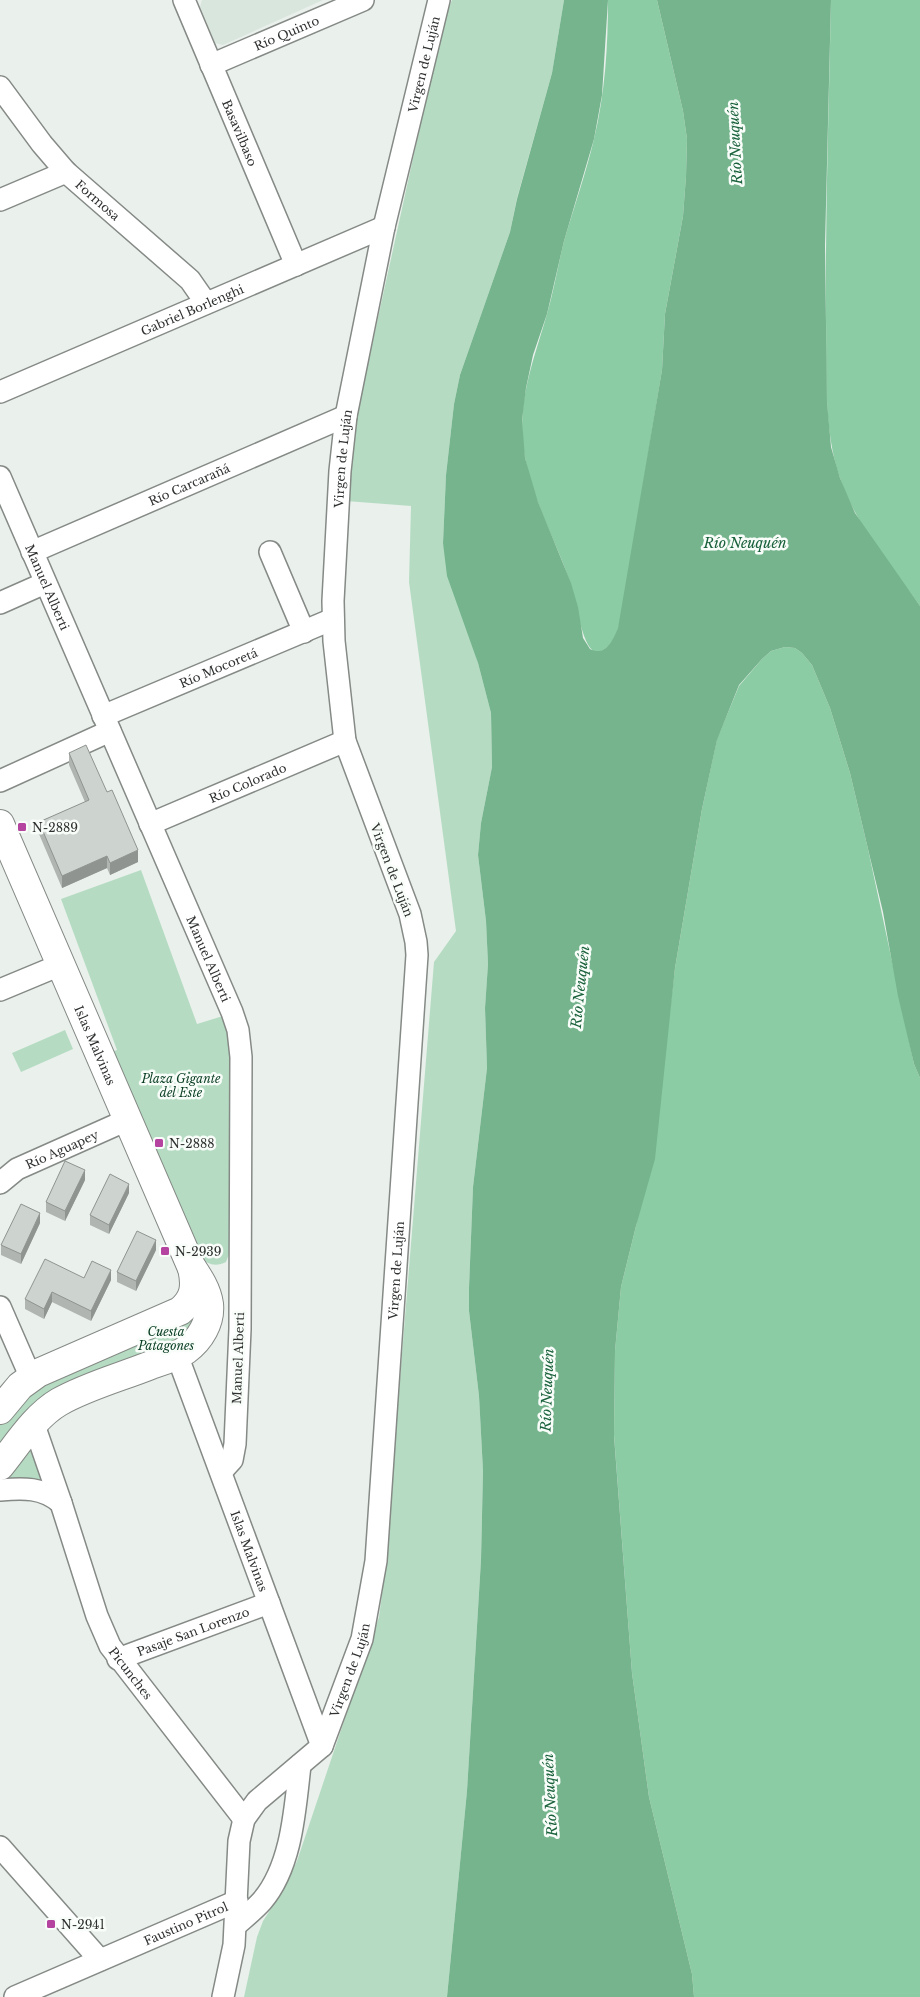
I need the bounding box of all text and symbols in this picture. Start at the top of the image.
street label: Río Quinto [252,12,321,53]
street label: Virgen de Luján [404,14,442,115]
street label: Basavilbaso [219,97,261,168]
water label: Río Neuquén [724,101,746,186]
street label: Formosa [73,176,123,223]
street label: Gabriel Borlenghi [138,281,246,338]
street label: Virgen de Luján [330,408,355,509]
street label: Río Carcarañá [146,460,232,508]
water label: Río Neuquén [702,534,787,552]
street label: Manuel Alberti [23,542,73,632]
street label: Río Mocoretá [177,644,260,691]
street label: Río Colorado [207,759,289,806]
place label: N-2889 [32,820,78,835]
street label: Virgen de Luján [367,820,417,919]
marker: N-2889 [16,821,28,833]
street label: Manuel Alberti [184,913,234,1004]
water label: Río Neuquén [567,945,593,1030]
street label: Islas Malvinas [72,1003,119,1087]
park label: Plaza Gigante del Este [140,1071,221,1100]
street label: Río Aguapey [23,1126,101,1172]
place label: N-2888 [169,1136,214,1151]
marker: N-2888 [153,1137,165,1149]
street label: Virgen de Luján [385,1221,406,1321]
place label: N-2939 [175,1244,221,1259]
marker: N-2939 [159,1245,171,1257]
street label: Manuel Alberti [229,1312,247,1404]
park label: Cuesta Patagones [137,1324,195,1353]
water label: Río Neuquén [537,1348,557,1433]
street label: Islas Malvinas [228,1508,272,1594]
street label: Pasaje San Lorenzo [135,1603,251,1659]
street label: Virgen de Luján [326,1622,372,1720]
street label: Picunches [106,1644,156,1702]
water label: Río Neuquén [539,1753,561,1838]
street label: Faustino Pitrol [141,1898,230,1948]
place label: N-2941 [61,1917,105,1932]
marker: N-2941 [45,1918,57,1930]

